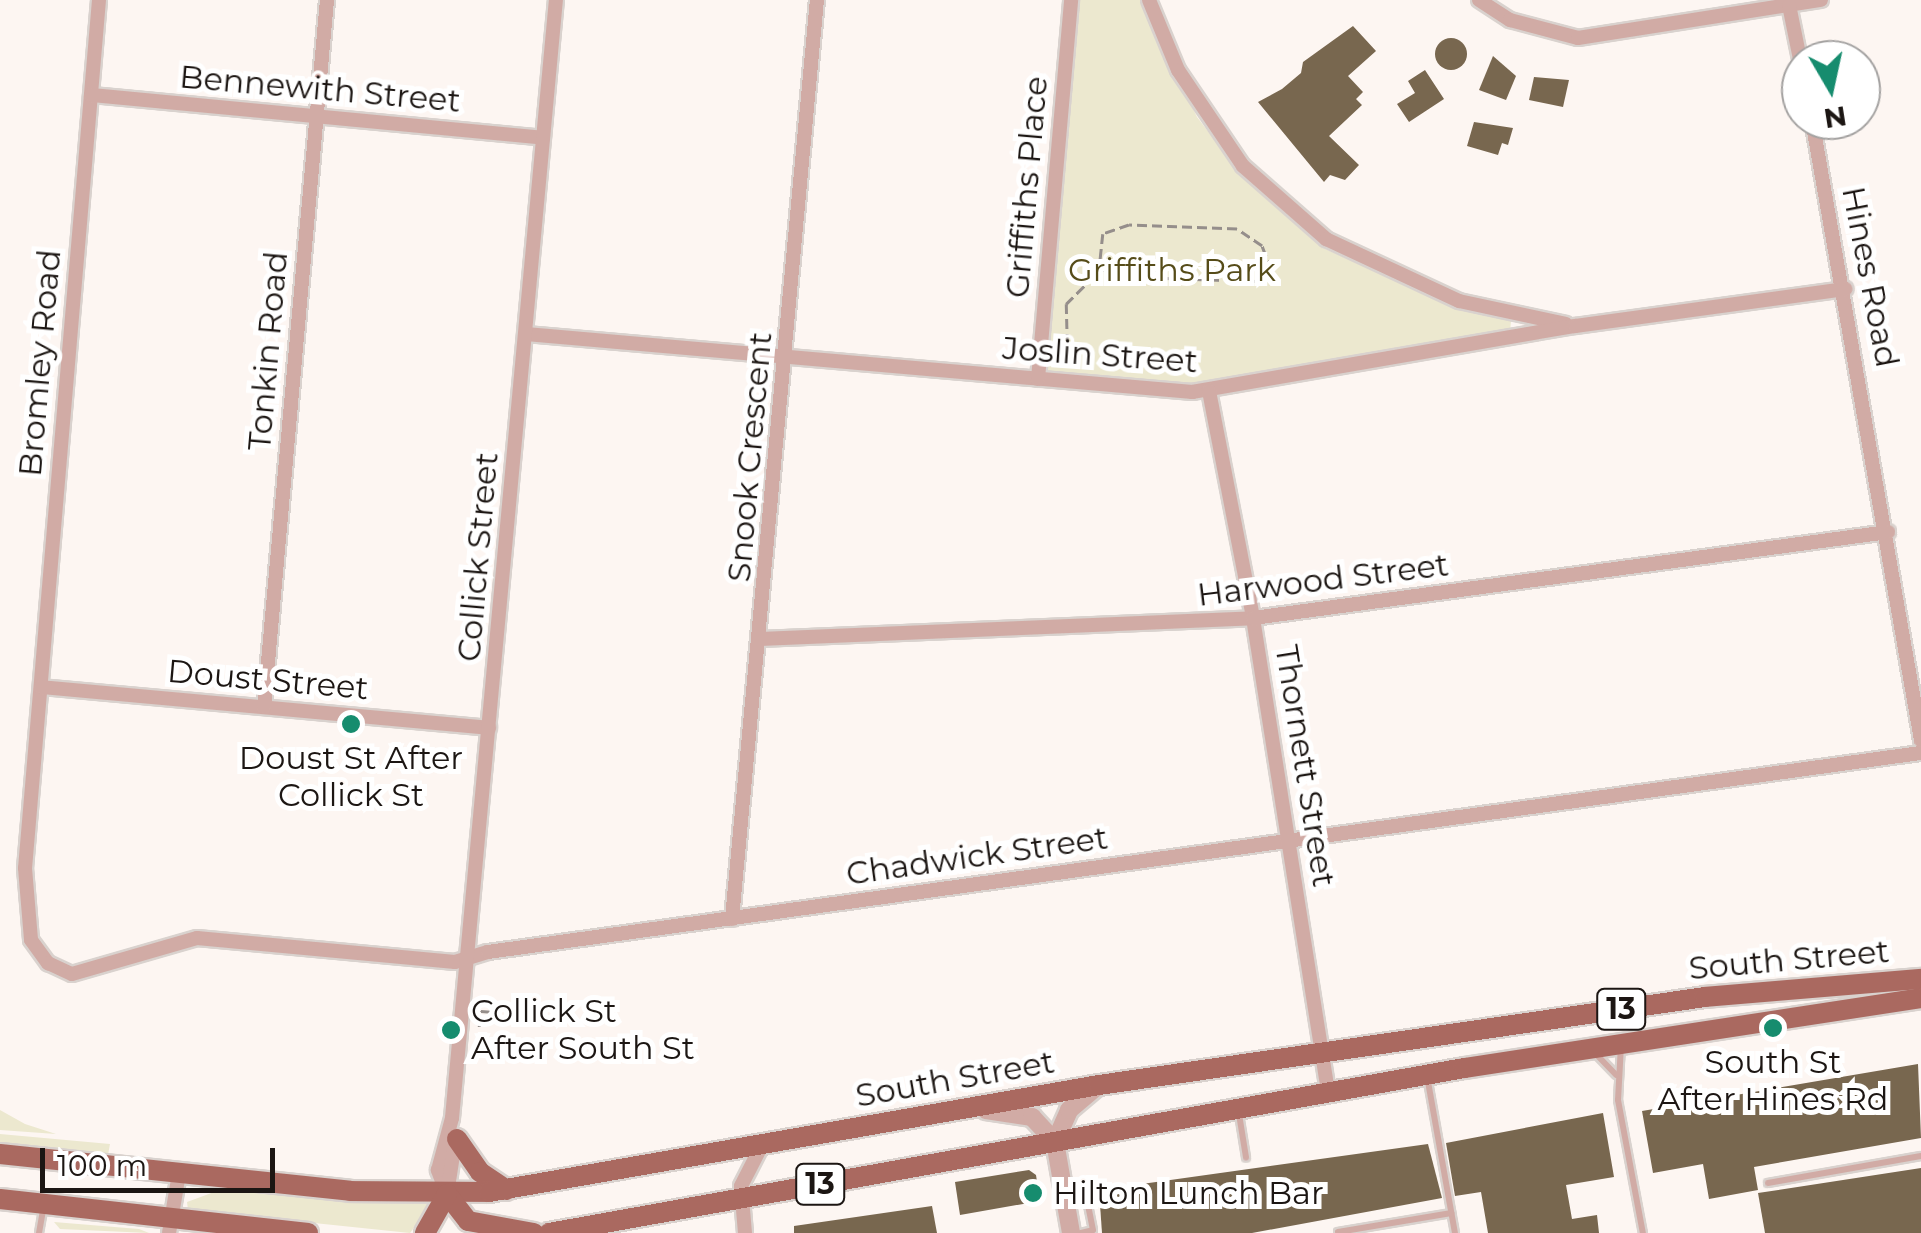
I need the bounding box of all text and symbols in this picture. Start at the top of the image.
north arrow [1781,40,1881,140]
street label: Bennewith Street [178,58,462,120]
street label: Griffiths Place [998,75,1056,299]
text: N [1822,99,1849,136]
street label: Hines Road [1834,183,1906,371]
street label: Bromley Road [11,248,69,478]
street label: Tonkin Road [240,250,296,452]
park label: Griffiths Park [1068,251,1276,289]
street label: Joslin Street [1001,329,1199,381]
street label: Snook Crescent [720,330,780,584]
street label: Collick Street [450,451,506,663]
street label: Harwood Street [1195,546,1451,614]
street label: Thornett Street [1267,642,1343,890]
street label: Doust Street [166,652,370,708]
marker: Doust St After Collick St [340,713,362,735]
place label: Doust St After Collick St [239,740,463,815]
street label: Chadwick Street [844,819,1110,893]
street label: South Street [1687,932,1891,988]
road number: 13 [1596,984,1646,1034]
place label: Collick St After South St [471,993,695,1068]
marker: South St After Hines Rd [1762,1017,1784,1039]
marker: Collick St After South St [440,1019,462,1041]
street label: South Street [853,1043,1057,1115]
place label: South St After Hines Rd [1657,1044,1889,1119]
scale bar [45,1128,280,1190]
text: 100 m [57,1147,147,1184]
road number: 13 [795,1159,845,1209]
place label: Hilton Lunch Bar [1053,1174,1324,1212]
marker: Hilton Lunch Bar [1022,1182,1044,1204]

